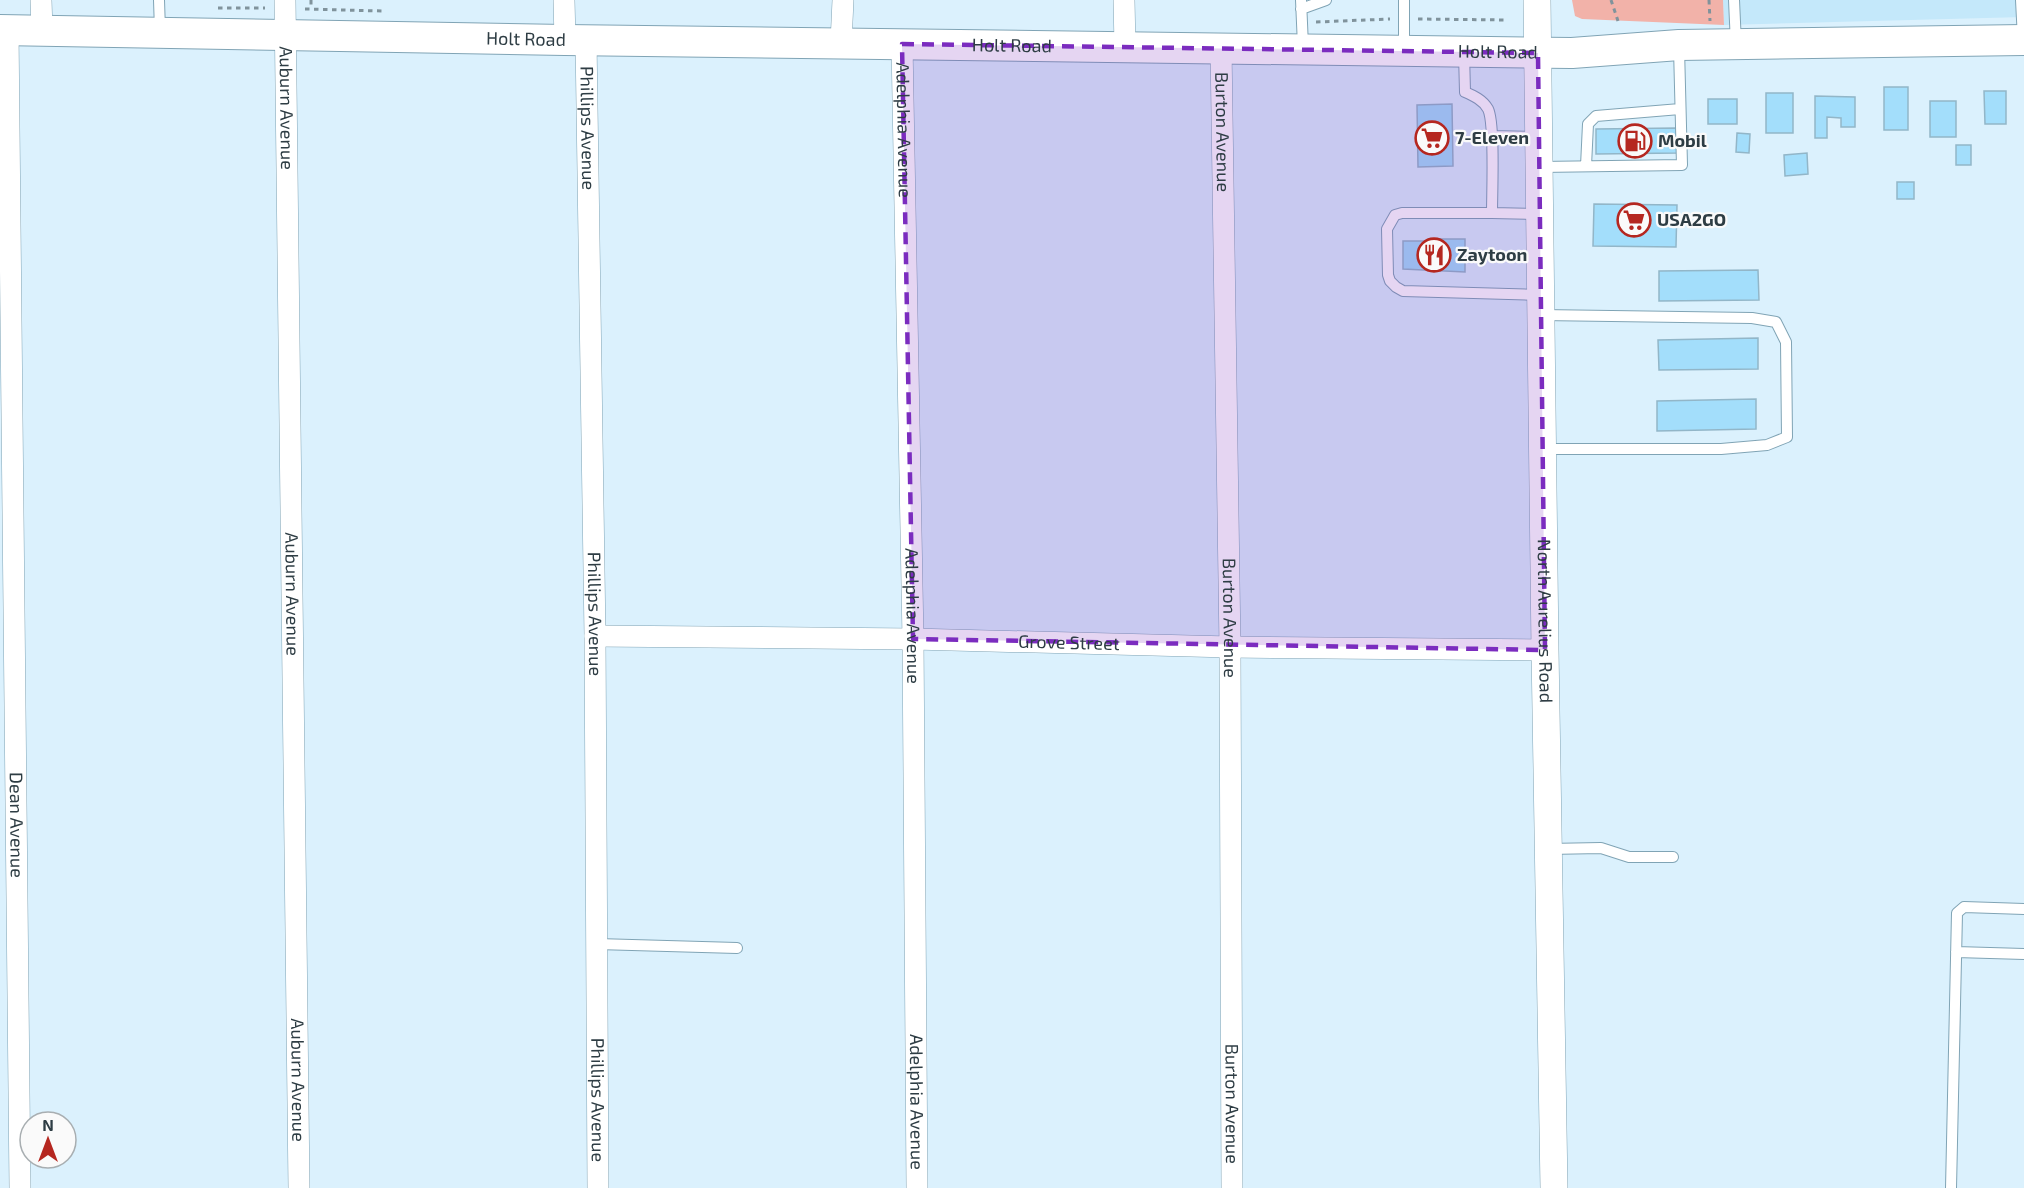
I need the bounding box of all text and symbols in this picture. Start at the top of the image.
street label: Holt Road [486,27,566,50]
street label: Holt Road [972,33,1052,56]
street label: Holt Road [1458,40,1538,63]
street label: Auburn Avenue [276,46,299,170]
street label: Adelphia Avenue [892,62,917,198]
street label: Phillips Avenue [576,66,600,190]
street label: Burton Avenue [1211,72,1235,192]
supermarket icon: 7-Eleven [1414,120,1450,156]
fuel station icon: Mobil [1617,123,1653,159]
place label: 7-Eleven [1455,126,1529,148]
place label: Mobil [1658,129,1707,151]
supermarket icon: USA2GO [1616,202,1652,238]
place label: USA2GO [1657,208,1726,230]
restaurant icon: Zaytoon [1416,237,1452,273]
place label: Zaytoon [1457,243,1527,265]
street label: Auburn Avenue [281,532,305,656]
street label: North Aurelius Road [1534,539,1558,703]
street label: Adelphia Avenue [901,548,925,684]
street label: Phillips Avenue [584,552,607,676]
street label: Burton Avenue [1219,558,1242,678]
street label: Grove Street [1018,630,1120,654]
street label: Dean Avenue [6,772,29,878]
street label: Auburn Avenue [287,1018,310,1142]
street label: Adelphia Avenue [906,1034,929,1170]
street label: Phillips Avenue [587,1038,610,1162]
street label: Burton Avenue [1221,1044,1244,1164]
north arrow [18,1110,78,1170]
text: N [42,1115,54,1134]

